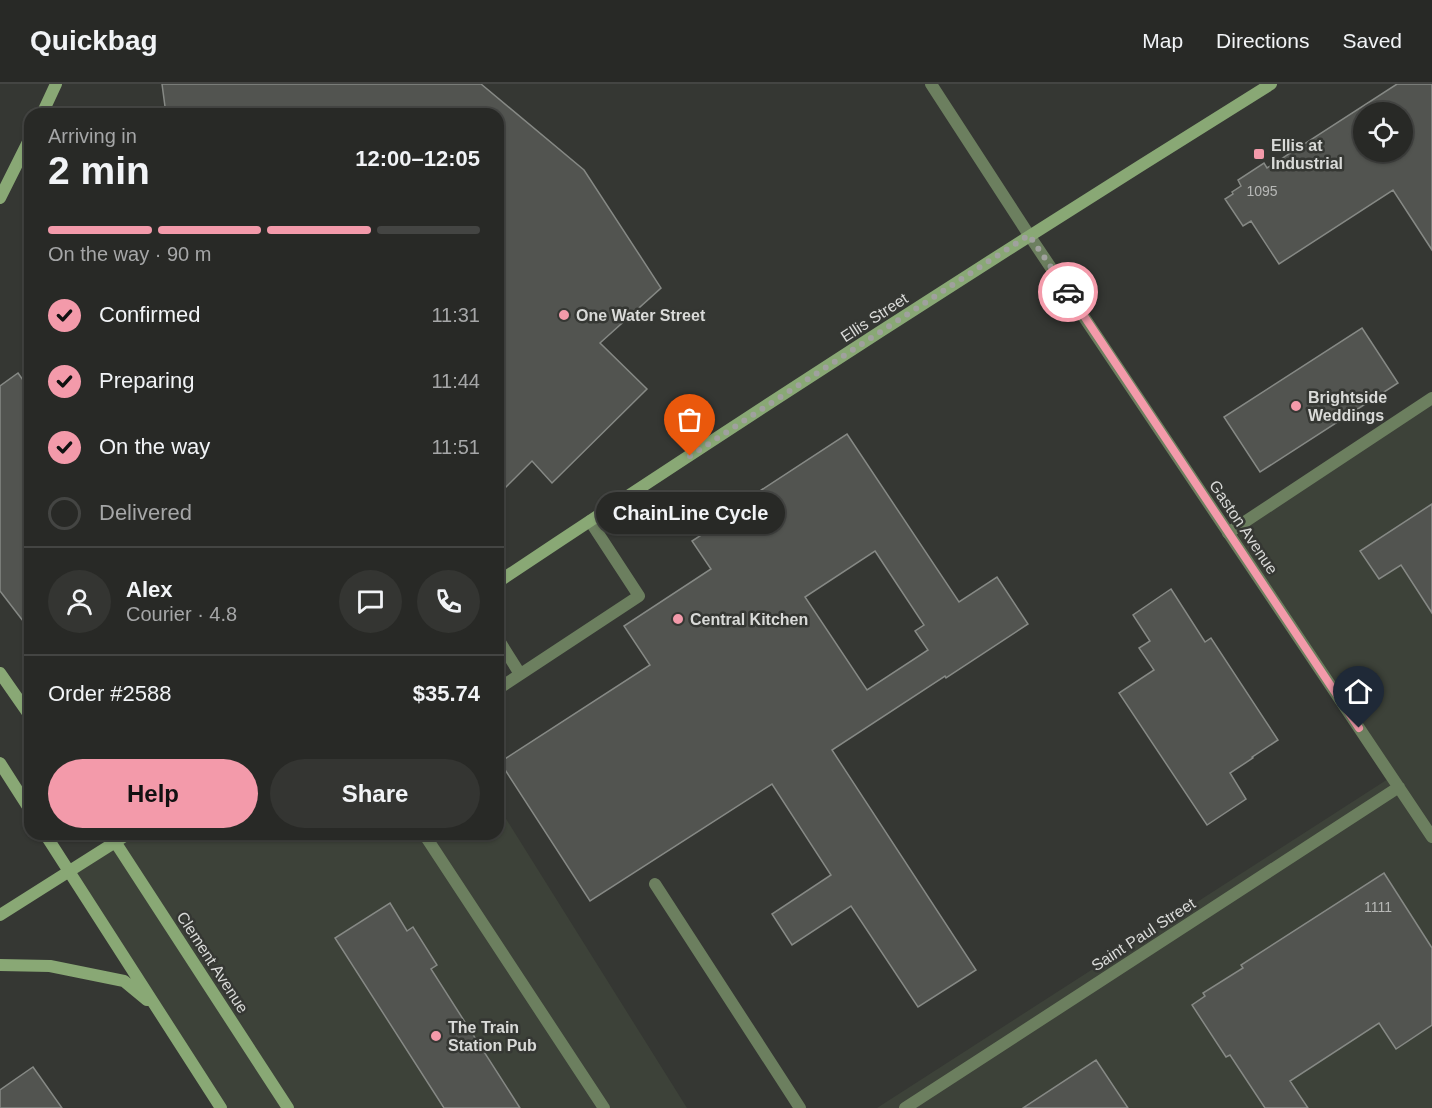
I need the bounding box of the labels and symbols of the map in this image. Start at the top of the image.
place label: Ellis at Industrial [1271,137,1343,172]
marker: Ellis at Industrial [1252,147,1266,161]
house number: 1095 [1246,183,1278,199]
courier [1038,262,1098,322]
street label: Ellis Street [838,289,911,345]
place label: One Water Street [576,307,706,324]
marker: One Water Street [557,308,571,322]
place label: Brightside Weddings [1308,389,1387,424]
pin [664,394,715,456]
marker: Brightside Weddings [1289,399,1303,413]
street label: Gaston Avenue [1206,477,1281,577]
callout: ChainLine Cycle [596,492,784,534]
place label: Central Kitchen [690,611,808,628]
marker: Central Kitchen [671,612,685,626]
pin [1333,666,1384,728]
street label: Saint Paul Street [1088,894,1199,974]
house number: 1111 [1364,899,1392,915]
street label: Clement Avenue [174,909,252,1016]
place label: The Train Station Pub [448,1019,537,1054]
marker: The Train Station Pub [429,1029,443,1043]

